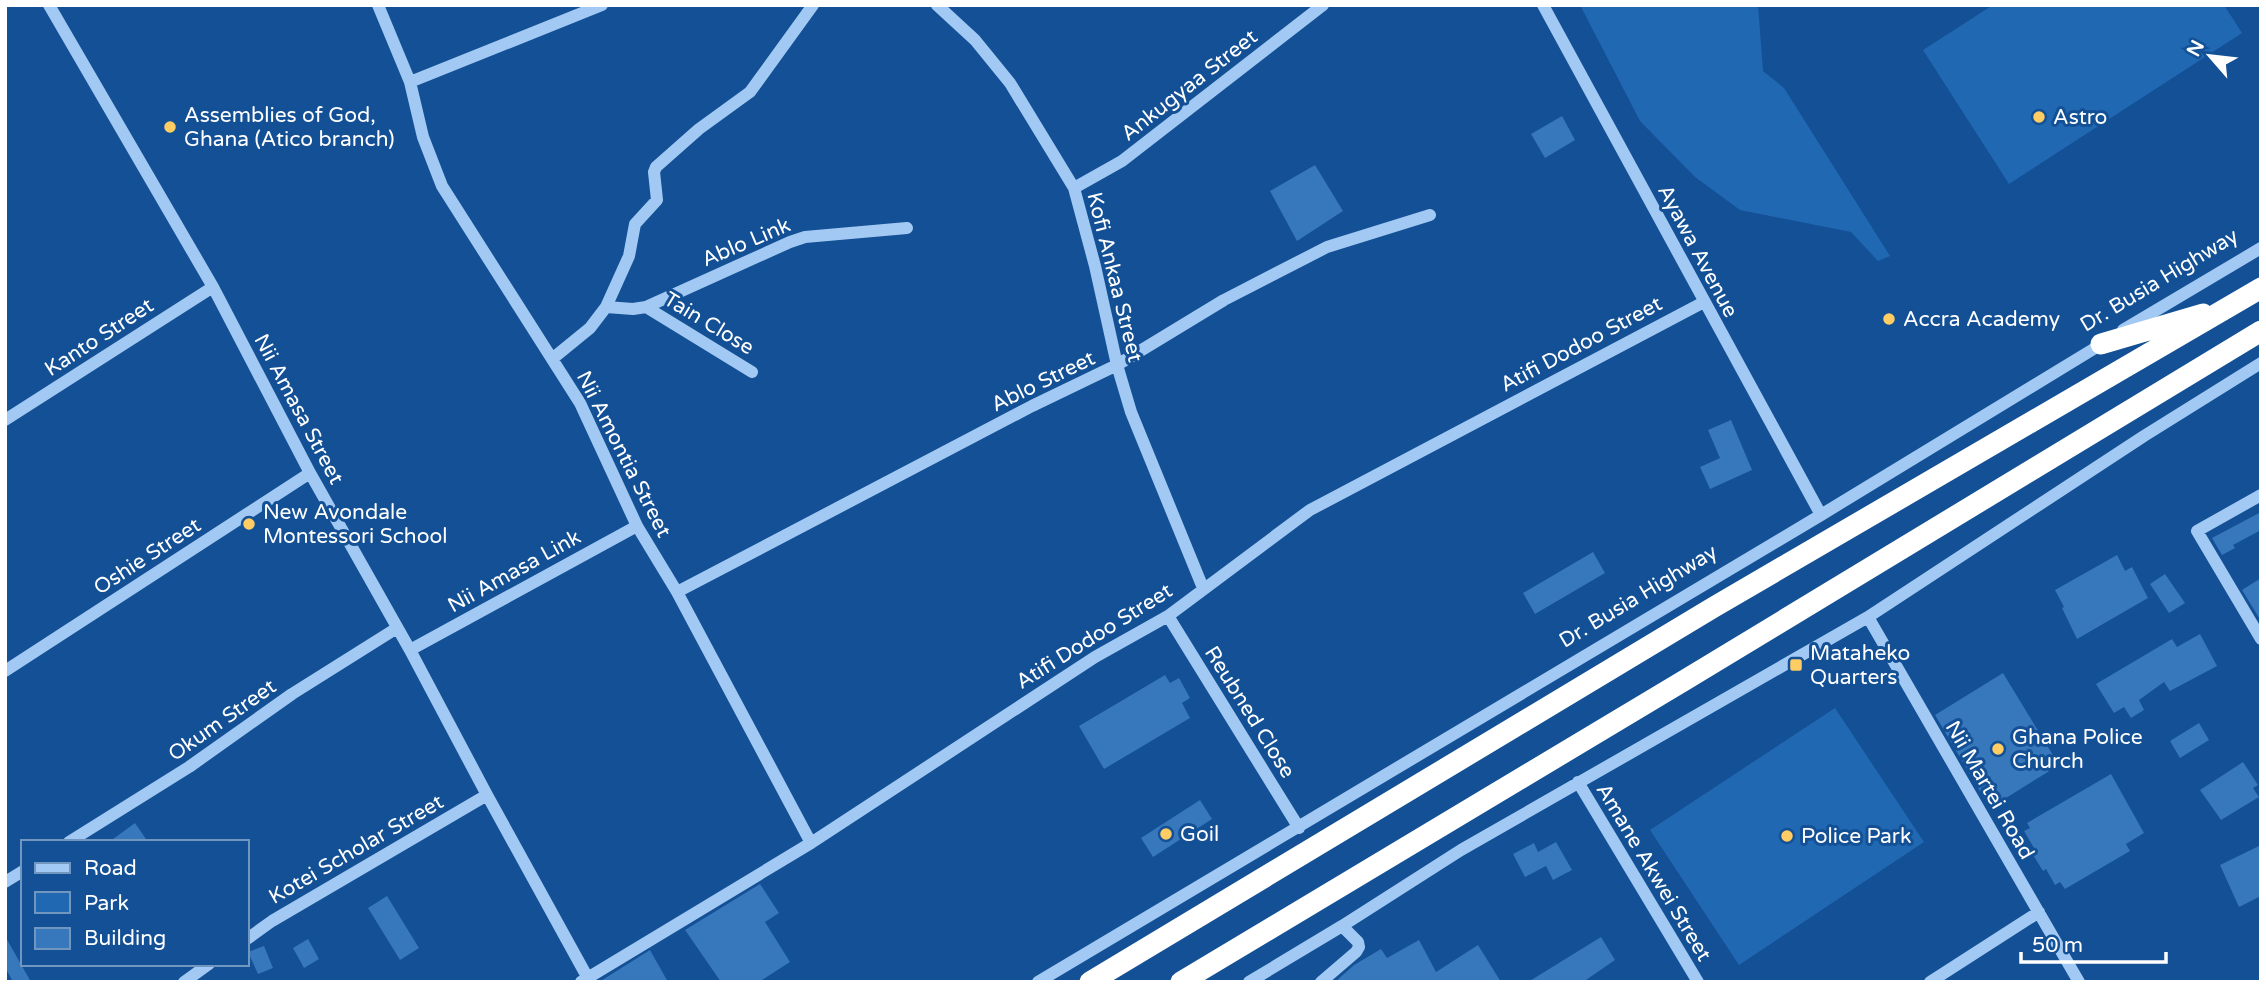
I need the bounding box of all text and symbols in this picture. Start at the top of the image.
north arrow [2175,21,2245,91]
street label: Ankugyaa Street [1116,24,1262,146]
text: N [2183,37,2209,60]
place label: Assemblies of God, Ghana (Atico branch) [184,103,395,152]
place label: Astro [2053,105,2107,130]
marker: Astro [2031,109,2047,125]
marker: Assemblies of God, Ghana (Atico branch) [162,119,178,135]
street label: Ayawa Avenue [1652,181,1743,322]
street label: Kofi Ankaa Street [1081,190,1148,365]
street label: Ablo Link [698,213,794,272]
street label: Dr. Busia Highway [2076,223,2243,337]
street label: Tain Close [659,287,759,360]
street label: Atifi Dodoo Street [1496,291,1666,398]
street label: Kanto Street [40,293,158,382]
place label: Accra Academy [1903,307,2060,332]
marker: Accra Academy [1881,311,1897,327]
street label: Nii Amasa Street [248,330,349,489]
street label: Ablo Street [987,346,1099,417]
street label: Nii Amontia Street [571,367,676,542]
place label: New Avondale Montessori School [263,500,447,549]
street label: Oshie Street [89,513,205,600]
marker: New Avondale Montessori School [241,516,257,532]
street label: Nii Amasa Link [443,525,585,618]
street label: Dr. Busia Highway [1555,539,1722,653]
street label: Atifi Dodoo Street [1011,578,1177,695]
place label: Mataheko Quarters [1810,641,1910,690]
street label: Reubned Close [1199,642,1300,783]
marker: Mataheko Quarters [1788,657,1804,673]
street label: Okum Street [164,674,281,767]
street label: Nii Martei Road [1940,716,2039,864]
place label: Ghana Police Church [2012,725,2143,774]
marker: Ghana Police Church [1990,741,2006,757]
street label: Amane Akwei Street [1591,779,1717,966]
street label: Kotei Scholar Street [265,789,448,910]
place label: Goil [1180,822,1219,847]
place label: Police Park [1801,824,1911,849]
marker: Goil [1158,826,1174,842]
marker: Police Park [1779,828,1795,844]
legend [21,840,248,966]
text: Road [84,856,137,881]
text: Park [84,891,129,916]
scale bar [2021,920,2166,964]
text: Building [84,926,166,951]
text: 50 m [2032,933,2083,958]

